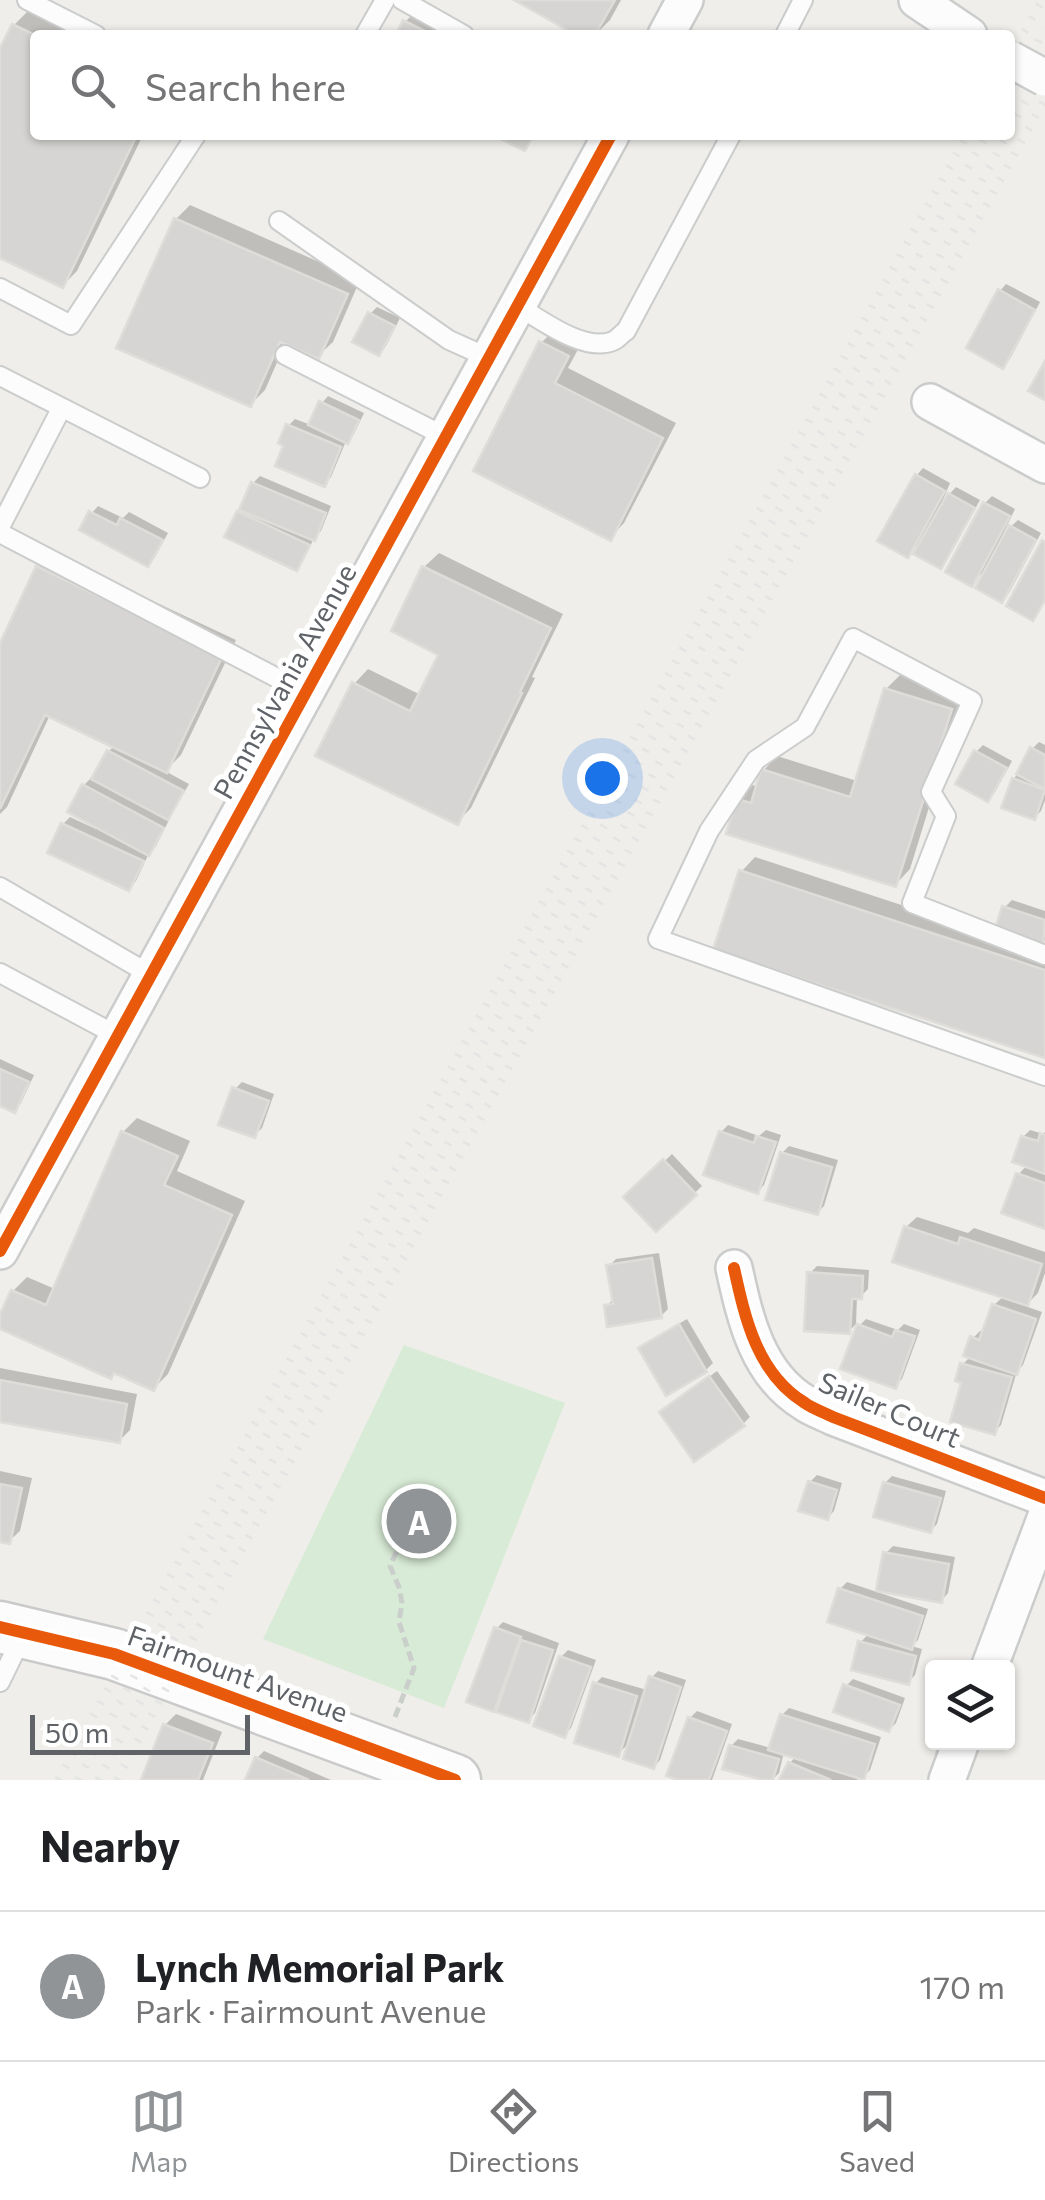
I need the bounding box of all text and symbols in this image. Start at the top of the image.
search box [30,30,1015,140]
icon: search [65,58,120,113]
text: Search here [145,62,346,109]
street label: Pennsylvania Avenue [205,558,363,804]
your location [577,753,628,804]
street label: Sailer Court [814,1364,966,1454]
pin: A [386,1484,452,1558]
street label: Fairmount Avenue [123,1617,353,1729]
map controls [925,1660,1015,1750]
button: layers [925,1660,1015,1750]
scale bar [30,1710,250,1754]
text: 50 m [45,1715,109,1749]
text: Nearby [40,1819,180,1871]
text: Lynch Memorial Park [135,1943,504,1990]
text: A [61,1966,84,2006]
text: 170 m [920,1966,1005,2006]
text: Park · Fairmount Avenue [135,1990,486,2030]
tab: Map [130,2084,188,2178]
tab: Directions [448,2084,579,2178]
tab: Saved [839,2084,915,2178]

